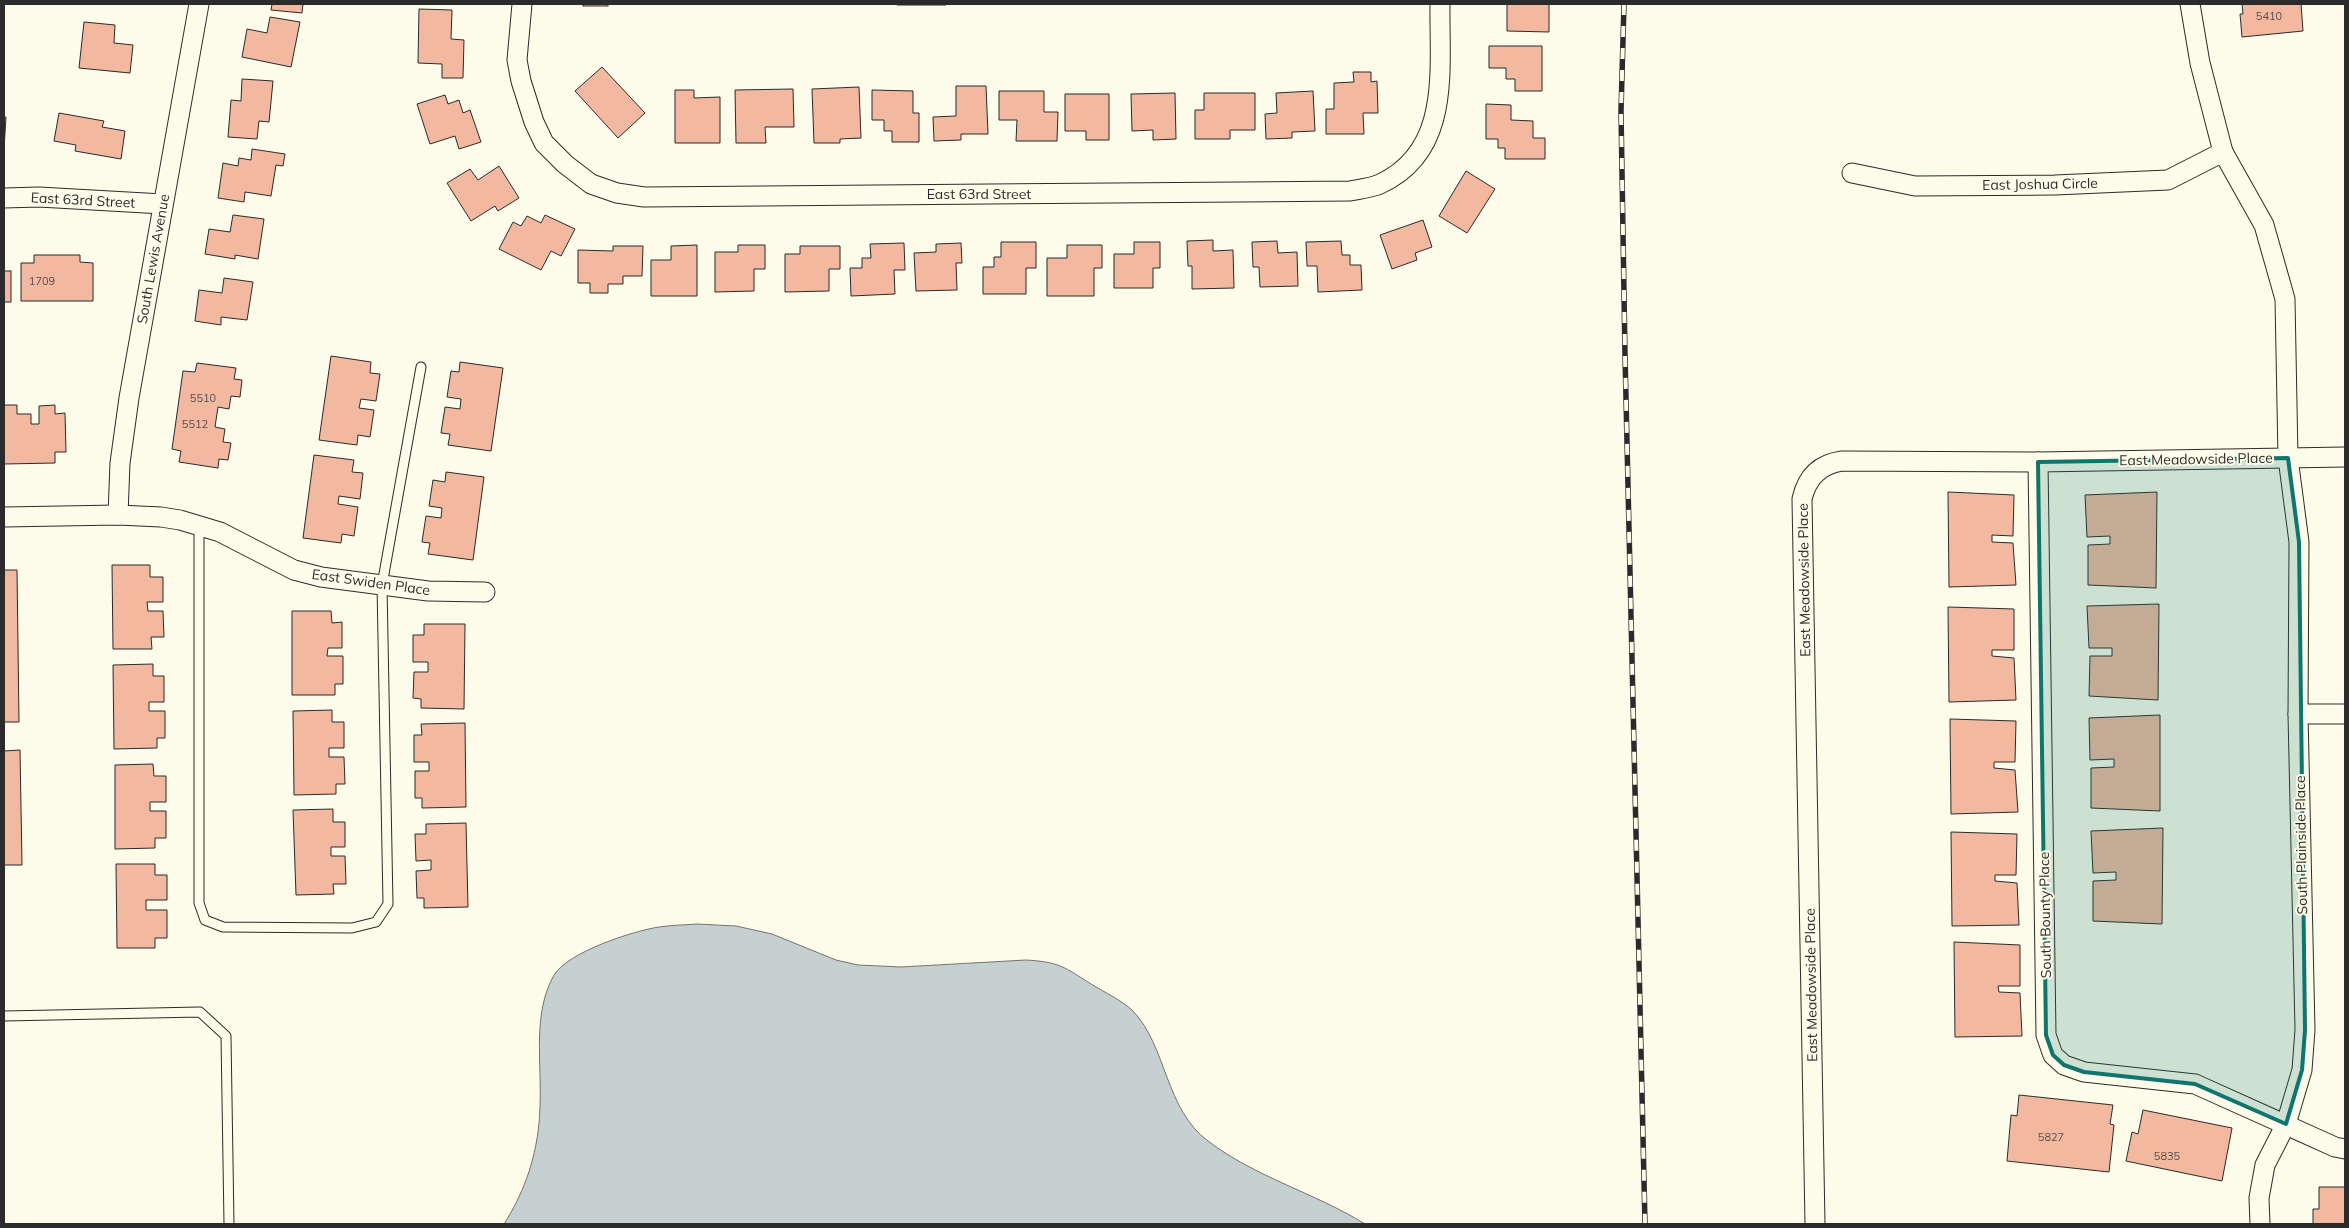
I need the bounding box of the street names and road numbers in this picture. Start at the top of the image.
street label: East Joshua Circle [1982,174,2098,194]
street label: East 63rd Street [927,185,1031,203]
street label: East 63rd Street [30,188,136,212]
street label: South Lewis Avenue [133,193,173,325]
street label: East Meadowside Place [2119,449,2273,469]
street label: East Meadowside Place [1794,503,1814,657]
street label: East Swiden Place [311,565,431,599]
street label: South Plainside Place [2291,775,2311,915]
street label: South Bounty Place [2035,852,2055,978]
street label: East Meadowside Place [1801,908,1821,1062]

